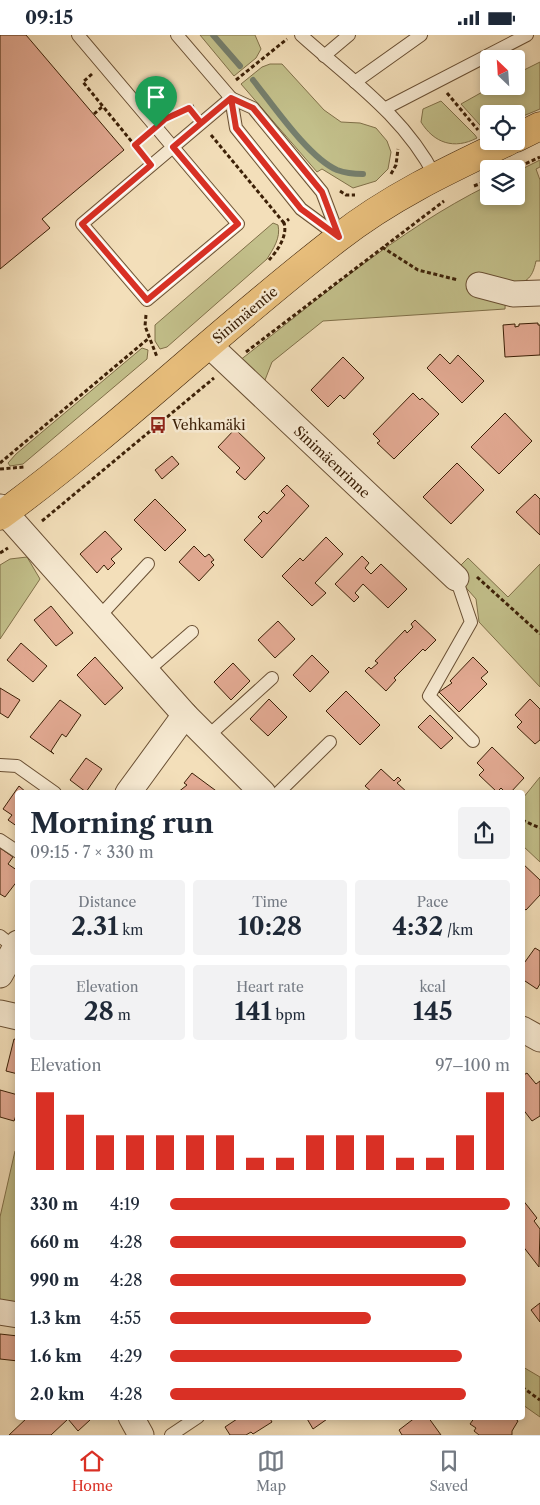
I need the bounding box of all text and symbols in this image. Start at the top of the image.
text: 09:15 [25,6,73,29]
north arrow [480,50,525,95]
map controls [480,50,525,205]
pin [135,76,177,127]
icon: arrive [142,83,170,111]
button: locate [480,105,525,150]
button: layers [480,160,525,205]
street label: Sinimäentie [209,282,281,348]
bus stop icon: Vehkamäki [148,415,168,435]
place label: Vehkamäki [171,416,245,434]
street label: Sinimäenrinne [290,422,374,502]
text: Morning run [30,806,214,840]
button: share [458,807,510,859]
text: 09:15 · 7 × 330 m [30,842,154,862]
text: Distance [78,893,136,911]
text: Time [252,893,288,911]
text: Pace [417,893,448,911]
text: 2.31 [71,911,118,942]
text: 10:28 [238,911,302,942]
text: 4:32 [392,911,443,942]
text: km [118,921,143,939]
text: /km [443,921,473,939]
text: Elevation [76,978,139,996]
text: Heart rate [236,978,304,996]
text: kcal [419,978,446,996]
text: 28 [84,996,114,1027]
text: 141 [234,996,272,1027]
text: 145 [413,996,453,1027]
text: m [114,1006,131,1024]
text: bpm [272,1006,306,1024]
text: Elevation [30,1055,101,1075]
text: 97–100 m [435,1055,510,1075]
text: 330 m [30,1194,78,1214]
text: 4:19 [110,1194,140,1214]
text: 660 m [30,1232,79,1252]
text: 4:28 [110,1232,142,1252]
text: 990 m [30,1270,79,1290]
text: 4:28 [110,1270,142,1290]
text: 1.3 km [30,1308,81,1328]
text: 4:55 [110,1308,141,1328]
text: 1.6 km [30,1346,82,1366]
text: 4:29 [110,1346,142,1366]
text: 2.0 km [30,1384,84,1404]
text: 4:28 [110,1384,142,1404]
tab: Home [72,1447,113,1495]
tab: Map [256,1447,286,1495]
tab: Saved [429,1447,468,1495]

